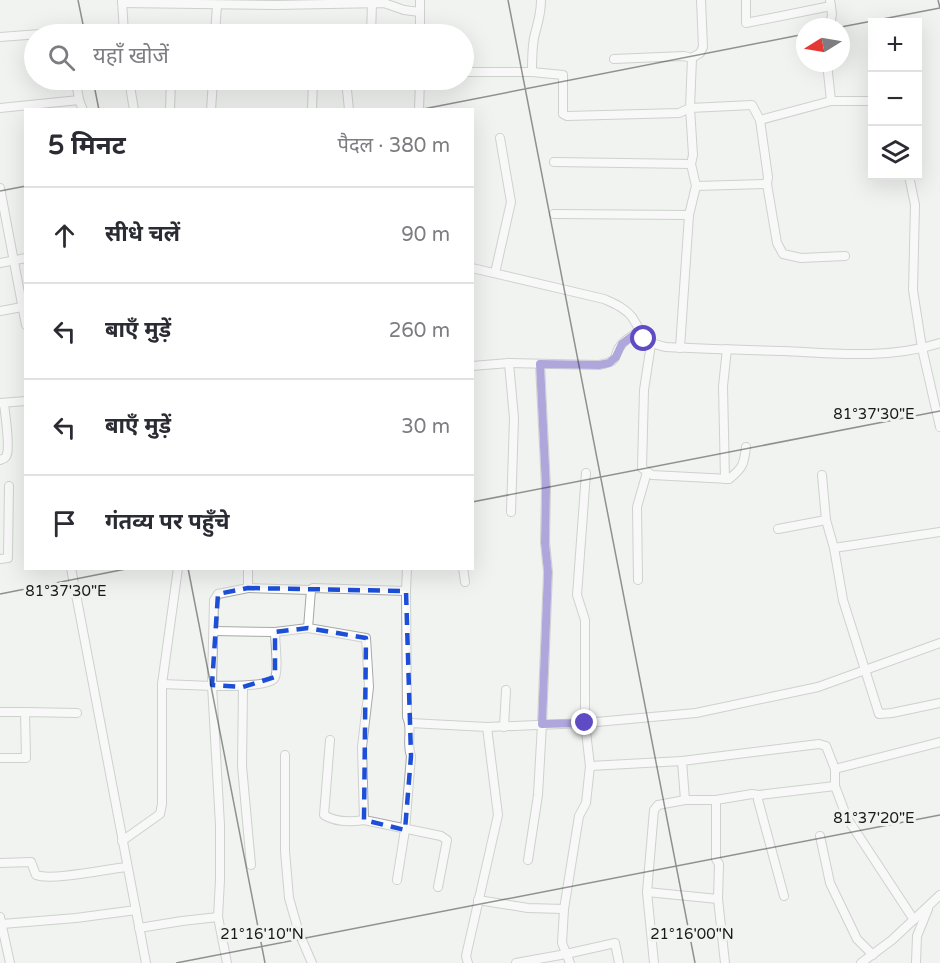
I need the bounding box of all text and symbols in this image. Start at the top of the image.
north arrow [796,18,850,72]
map controls [868,18,922,180]
button: + [868,18,922,72]
search box [24,24,474,90]
icon: search [45,41,78,74]
text: यहाँ खोजें [93,43,169,69]
button: − [868,72,922,126]
button: layers [868,126,922,180]
text: 5 मिनट [48,130,126,161]
text: पैदल · 380 m [338,134,450,158]
icon: ahead [48,219,81,252]
text: सीधे चलें [105,221,180,247]
text: 90 m [401,223,450,247]
icon: left [48,315,81,348]
text: बाएँ मुड़ें [105,317,171,343]
text: 260 m [389,319,450,343]
route start [630,325,656,351]
text: 81°37'30"E [833,405,915,423]
icon: left [48,411,81,444]
text: बाएँ मुड़ें [105,413,171,439]
text: 30 m [401,415,450,439]
icon: arrive [48,507,81,540]
text: गंतव्य पर पहुँचे [105,509,230,535]
text: 81°37'30"E [25,582,107,600]
route end [571,709,597,735]
text: 81°37'20"E [833,809,915,827]
text: 21°16'10"N [220,925,304,943]
text: 21°16'00"N [650,925,734,943]

